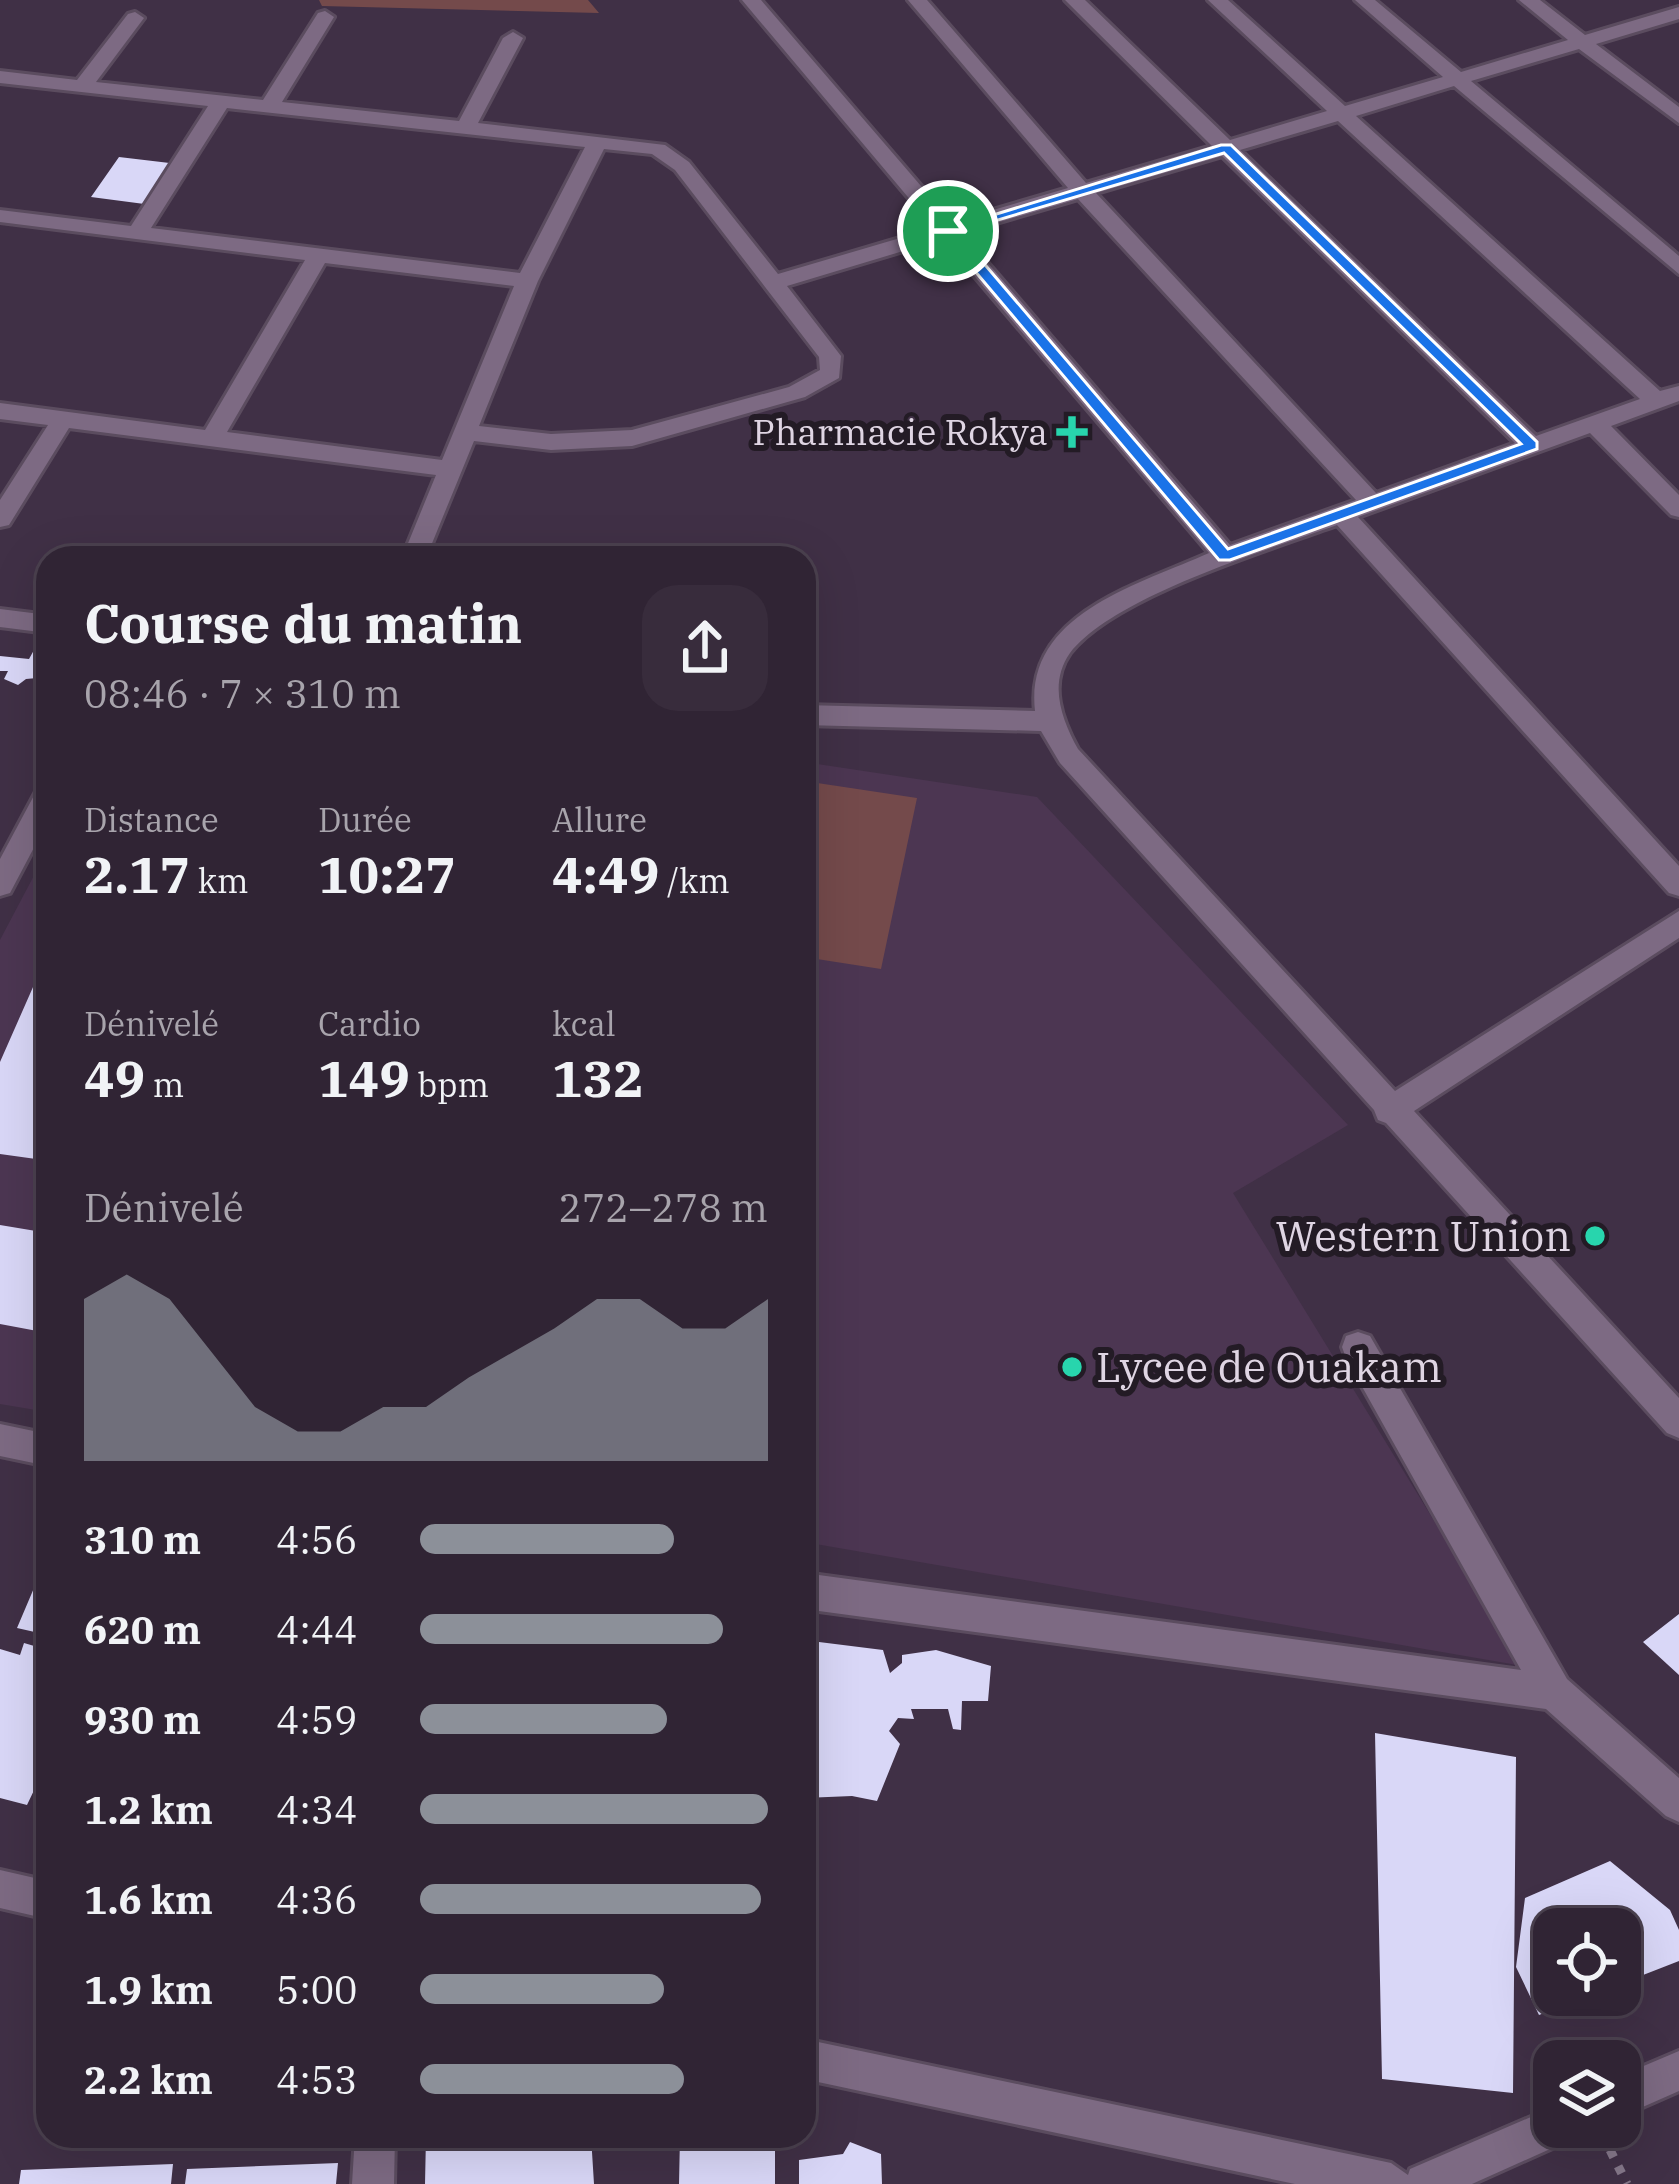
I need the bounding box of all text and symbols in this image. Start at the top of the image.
pin [897,180,999,282]
icon: arrive [915,198,981,264]
place label: Pharmacie Rokya [753,408,1048,455]
marker: Pharmacie Rokya [1059,419,1085,445]
button: share [642,585,768,711]
text: Course du matin [84,588,522,658]
text: 08:46 · 7 × 310 m [84,668,401,719]
text: Distance [84,798,219,841]
text: Durée [318,798,412,841]
text: Allure [552,798,647,841]
text: 2.17 [84,841,190,907]
text: 10:27 [318,841,456,907]
text: 4:49 [552,841,659,907]
text: km [190,859,249,902]
text: /km [659,859,730,902]
text: Dénivelé [84,1002,219,1045]
text: Cardio [318,1002,421,1045]
text: kcal [552,1002,616,1045]
text: 49 [84,1045,145,1111]
text: 149 [318,1045,410,1111]
text: 132 [552,1045,644,1111]
text: m [145,1063,184,1106]
text: bpm [410,1063,489,1106]
text: Dénivelé [84,1182,244,1233]
text: 272–278 m [558,1182,768,1233]
place label: Western Union [1276,1208,1571,1263]
marker: Western Union [1582,1223,1608,1249]
place label: Lycee de Ouakam [1096,1339,1442,1394]
marker: Lycee de Ouakam [1059,1354,1085,1380]
text: 310 m [84,1514,201,1565]
text: 4:56 [276,1514,357,1565]
text: 620 m [84,1604,201,1655]
text: 4:44 [276,1604,357,1655]
text: 930 m [84,1694,201,1745]
text: 4:59 [276,1694,357,1745]
text: 1.2 km [84,1784,213,1835]
text: 4:34 [276,1784,357,1835]
text: 1.6 km [84,1874,213,1925]
text: 4:36 [276,1874,357,1925]
map controls [1533,1908,1641,2148]
button: locate [1533,1908,1641,2016]
text: 1.9 km [84,1964,213,2015]
text: 5:00 [276,1964,357,2015]
button: layers [1533,2040,1641,2148]
text: 2.2 km [84,2054,213,2105]
text: 4:53 [276,2054,357,2105]

